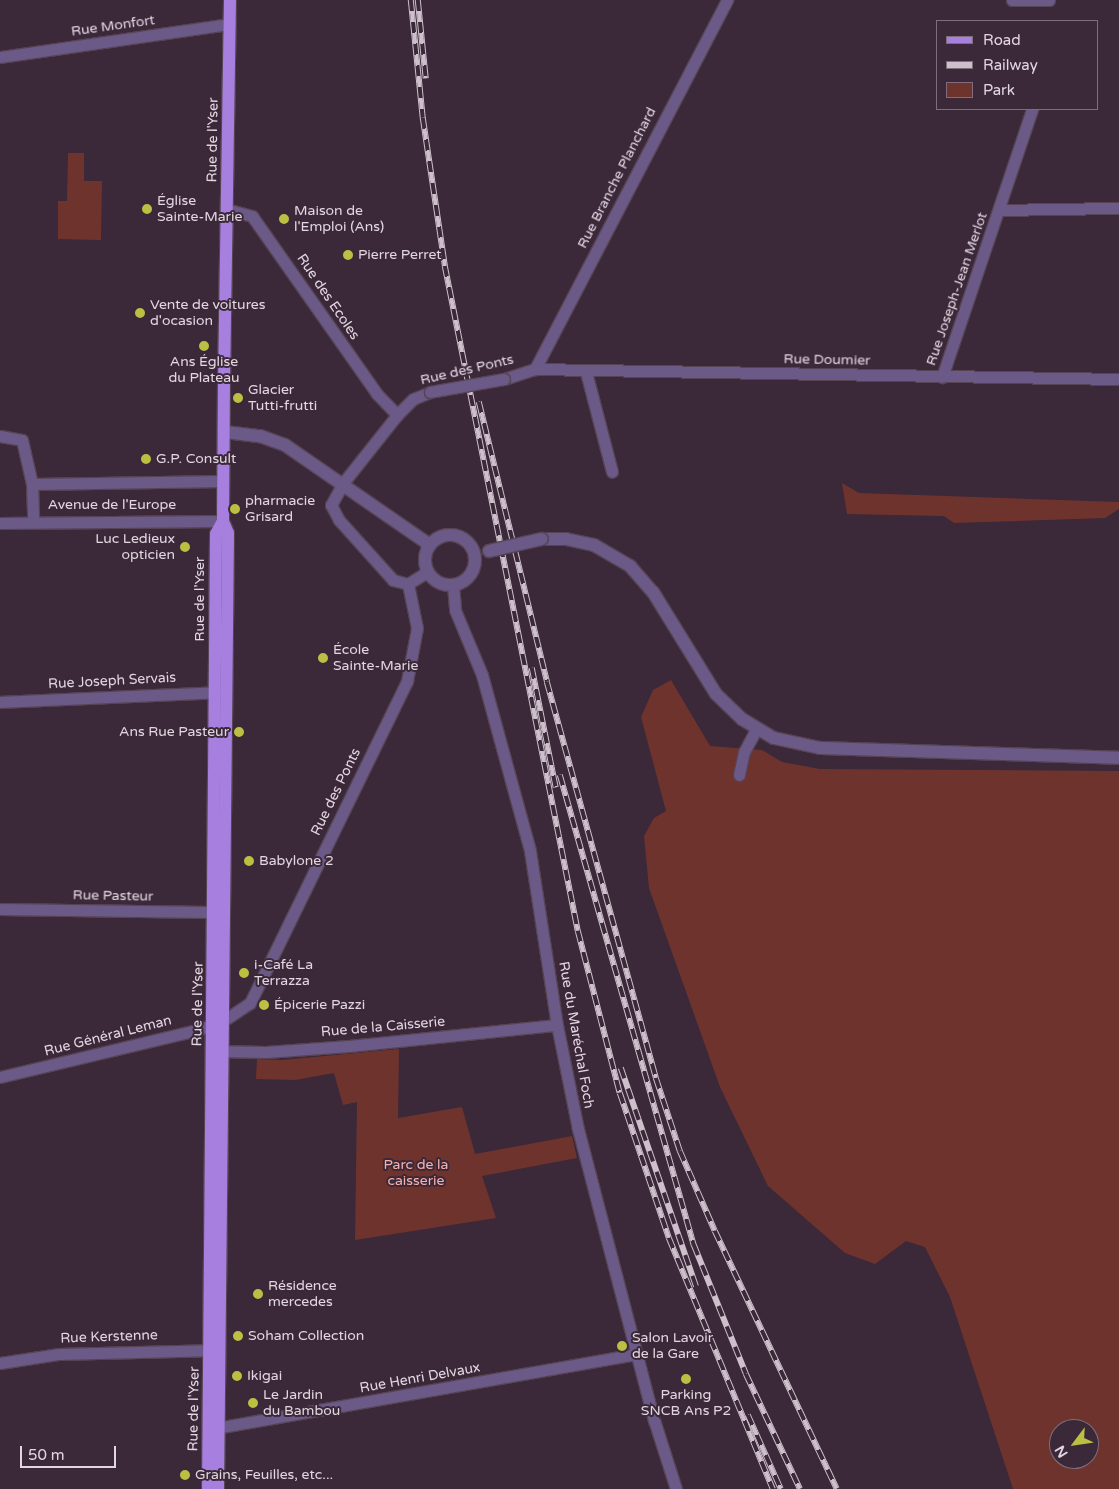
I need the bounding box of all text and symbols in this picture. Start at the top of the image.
street label: Rue Monfort [70,12,156,40]
legend [936,20,1099,110]
text: Road [983,31,1021,49]
text: Railway [983,56,1038,74]
text: Park [983,81,1015,99]
street label: Rue de l'Yser [204,97,222,183]
street label: Rue Branche Planchard [574,105,660,251]
place label: Église Sainte-Marie [157,193,242,226]
marker: Église Sainte-Marie [141,203,153,215]
place label: Maison de l'Emploi (Ans) [294,203,384,236]
street label: Rue Joseph-Jean Merlot [923,210,991,368]
marker: Maison de l'Emploi (Ans) [278,213,290,225]
place label: Pierre Perret [358,247,442,263]
marker: Pierre Perret [342,249,354,261]
street label: Rue des Ecoles [293,251,363,343]
place label: Vente de voitures d'ocasion [150,297,265,330]
marker: Vente de voitures d'ocasion [134,307,146,319]
marker: Ans Église du Plateau [198,340,210,352]
street label: Rue des Ponts [419,351,515,389]
street label: Rue Doumier [783,351,871,369]
place label: Ans Église du Plateau [168,354,240,387]
place label: Glacier Tutti-frutti [248,382,317,414]
marker: Glacier Tutti-frutti [232,392,244,404]
place label: G.P. Consult [156,451,236,467]
marker: G.P. Consult [140,453,152,465]
place label: pharmacie Grisard [245,493,315,526]
street label: Avenue de l'Europe [48,497,176,513]
marker: pharmacie Grisard [229,503,241,515]
place label: Luc Ledieux opticien [95,531,175,564]
marker: Luc Ledieux opticien [179,541,191,553]
street label: Rue de l'Yser [192,557,208,641]
place label: École Sainte-Marie [333,642,418,674]
marker: École Sainte-Marie [317,652,329,664]
street label: Rue Joseph Servais [48,669,176,693]
place label: Ans Rue Pasteur [119,724,229,740]
marker: Ans Rue Pasteur [233,726,245,738]
street label: Rue des Ponts [308,745,364,839]
place label: Babylone 2 [259,853,334,869]
marker: Babylone 2 [243,855,255,867]
street label: Rue Pasteur [73,887,153,905]
place label: i-Café La Terrazza [254,957,313,990]
street label: Rue du Maréchal Foch [555,960,597,1110]
street label: Rue de l'Yser [189,961,207,1047]
marker: i-Café La Terrazza [238,967,250,979]
place label: Épicerie Pazzi [274,997,365,1013]
marker: Épicerie Pazzi [258,999,270,1011]
street label: Rue Général Leman [43,1012,173,1060]
street label: Rue de la Caisserie [320,1013,446,1041]
park label: Parc de la caisserie [384,1157,448,1190]
place label: Résidence mercedes [268,1278,337,1310]
marker: Résidence mercedes [252,1288,264,1300]
street label: Rue Kerstenne [60,1327,158,1347]
place label: Soham Collection [248,1328,364,1344]
marker: Soham Collection [232,1330,244,1342]
place label: Salon Lavoir de la Gare [632,1330,713,1362]
marker: Salon Lavoir de la Gare [616,1340,628,1352]
street label: Rue Henri Delvaux [358,1359,482,1397]
street label: Rue de l'Yser [185,1366,203,1452]
place label: Ikigai [247,1368,282,1384]
marker: Ikigai [231,1370,243,1382]
marker: Parking SNCB Ans P2 [680,1373,692,1385]
place label: Le Jardin du Bambou [263,1387,340,1420]
place label: Parking SNCB Ans P2 [641,1387,731,1420]
marker: Le Jardin du Bambou [247,1397,259,1409]
north arrow [1049,1419,1099,1469]
scale bar [22,1436,119,1468]
text: N [1051,1442,1072,1461]
text: 50 m [28,1446,65,1464]
place label: Grains, Feuilles, etc... [195,1467,333,1483]
marker: Grains, Feuilles, etc... [179,1469,191,1481]

